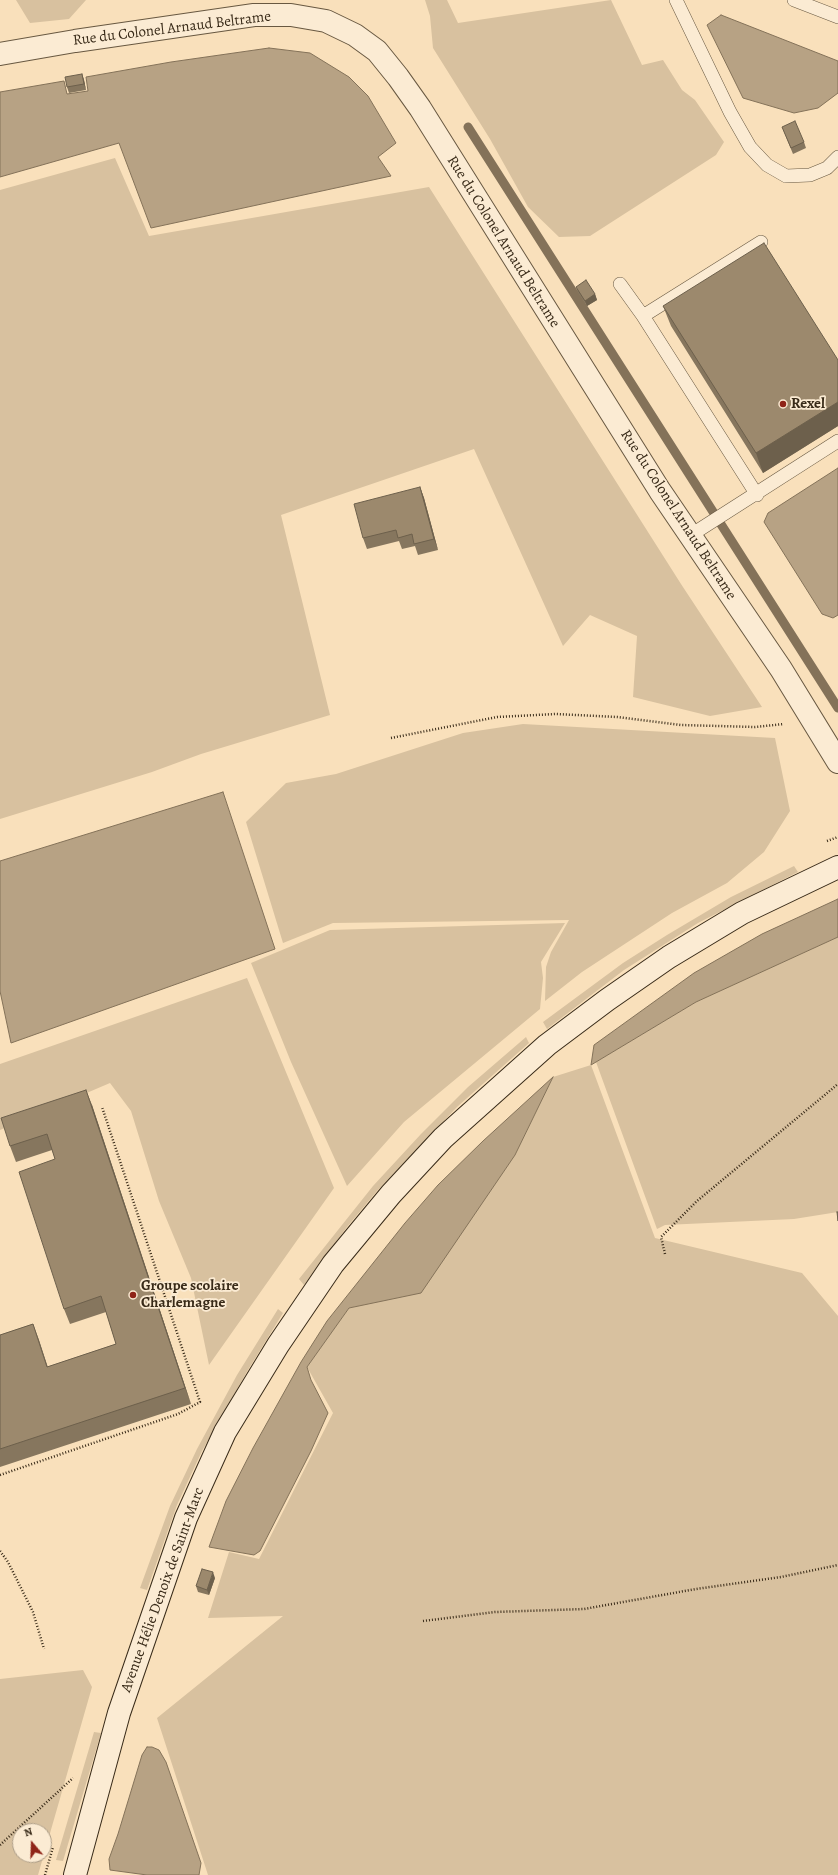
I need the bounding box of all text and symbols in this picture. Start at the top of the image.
street label: Rue du Colonel Arnaud Beltrame [72,8,272,50]
street label: Rue du Colonel Arnaud Beltrame [443,153,563,331]
place label: Rexel [791,395,825,413]
marker: Rexel [778,399,788,409]
street label: Rue du Colonel Arnaud Beltrame [616,426,740,604]
place label: Groupe scolaire Charlemagne [141,1277,239,1312]
marker: Groupe scolaire Charlemagne [128,1290,138,1300]
street label: Avenue Hélie Denoix de Saint-Marc [117,1485,209,1695]
north arrow [12,1823,52,1863]
text: N [22,1824,34,1841]

